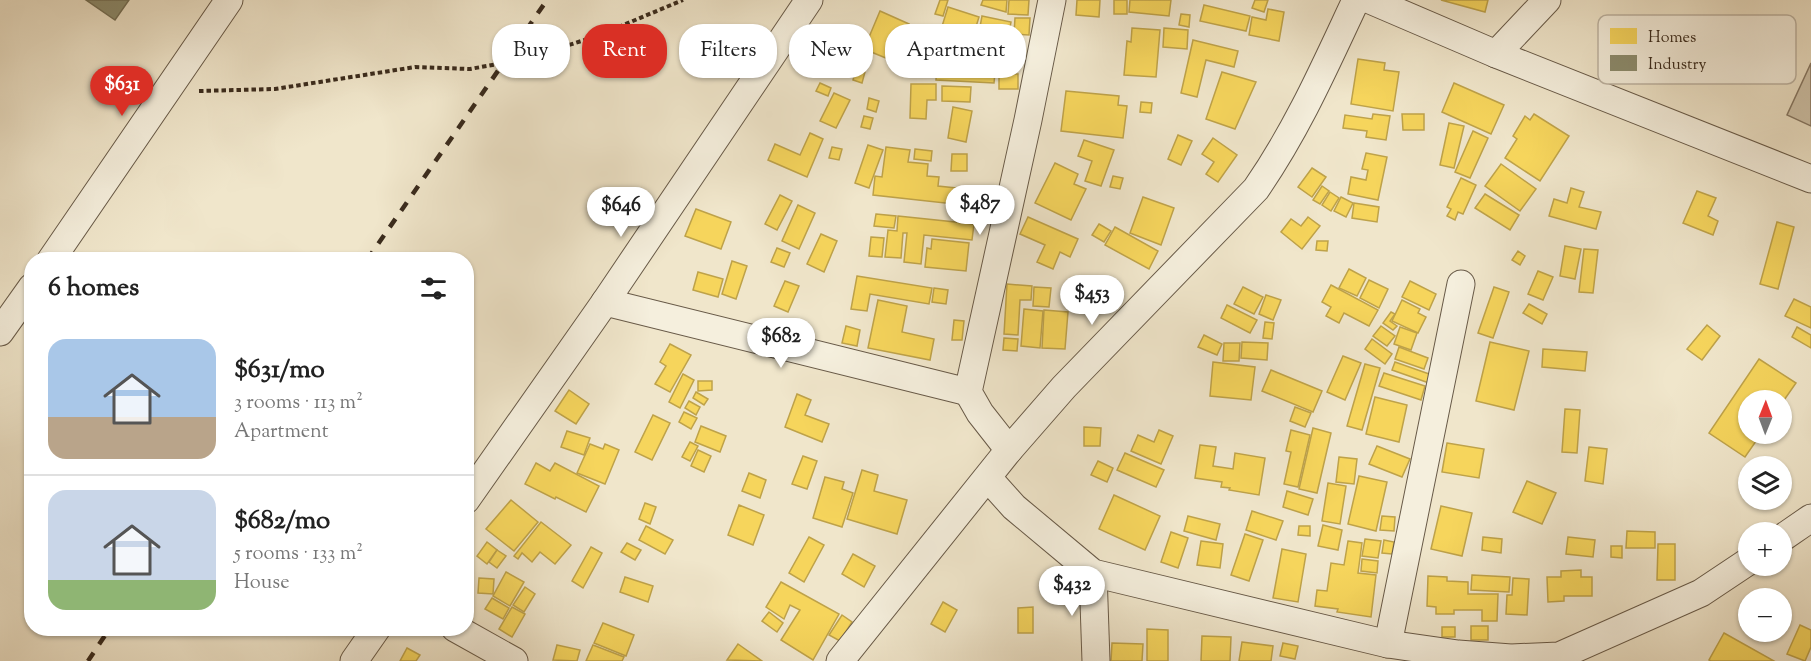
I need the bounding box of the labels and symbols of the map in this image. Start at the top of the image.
legend [1598,15,1796,84]
text: Homes [1648,27,1696,50]
text: Industry [1648,54,1706,77]
pin: $631 [86,66,158,117]
pin: $487 [944,185,1016,236]
pin: $646 [585,187,657,238]
pin: $453 [1056,275,1128,326]
pin: $682 [745,318,817,369]
north arrow [1738,390,1792,444]
pin: $432 [1036,566,1108,617]

